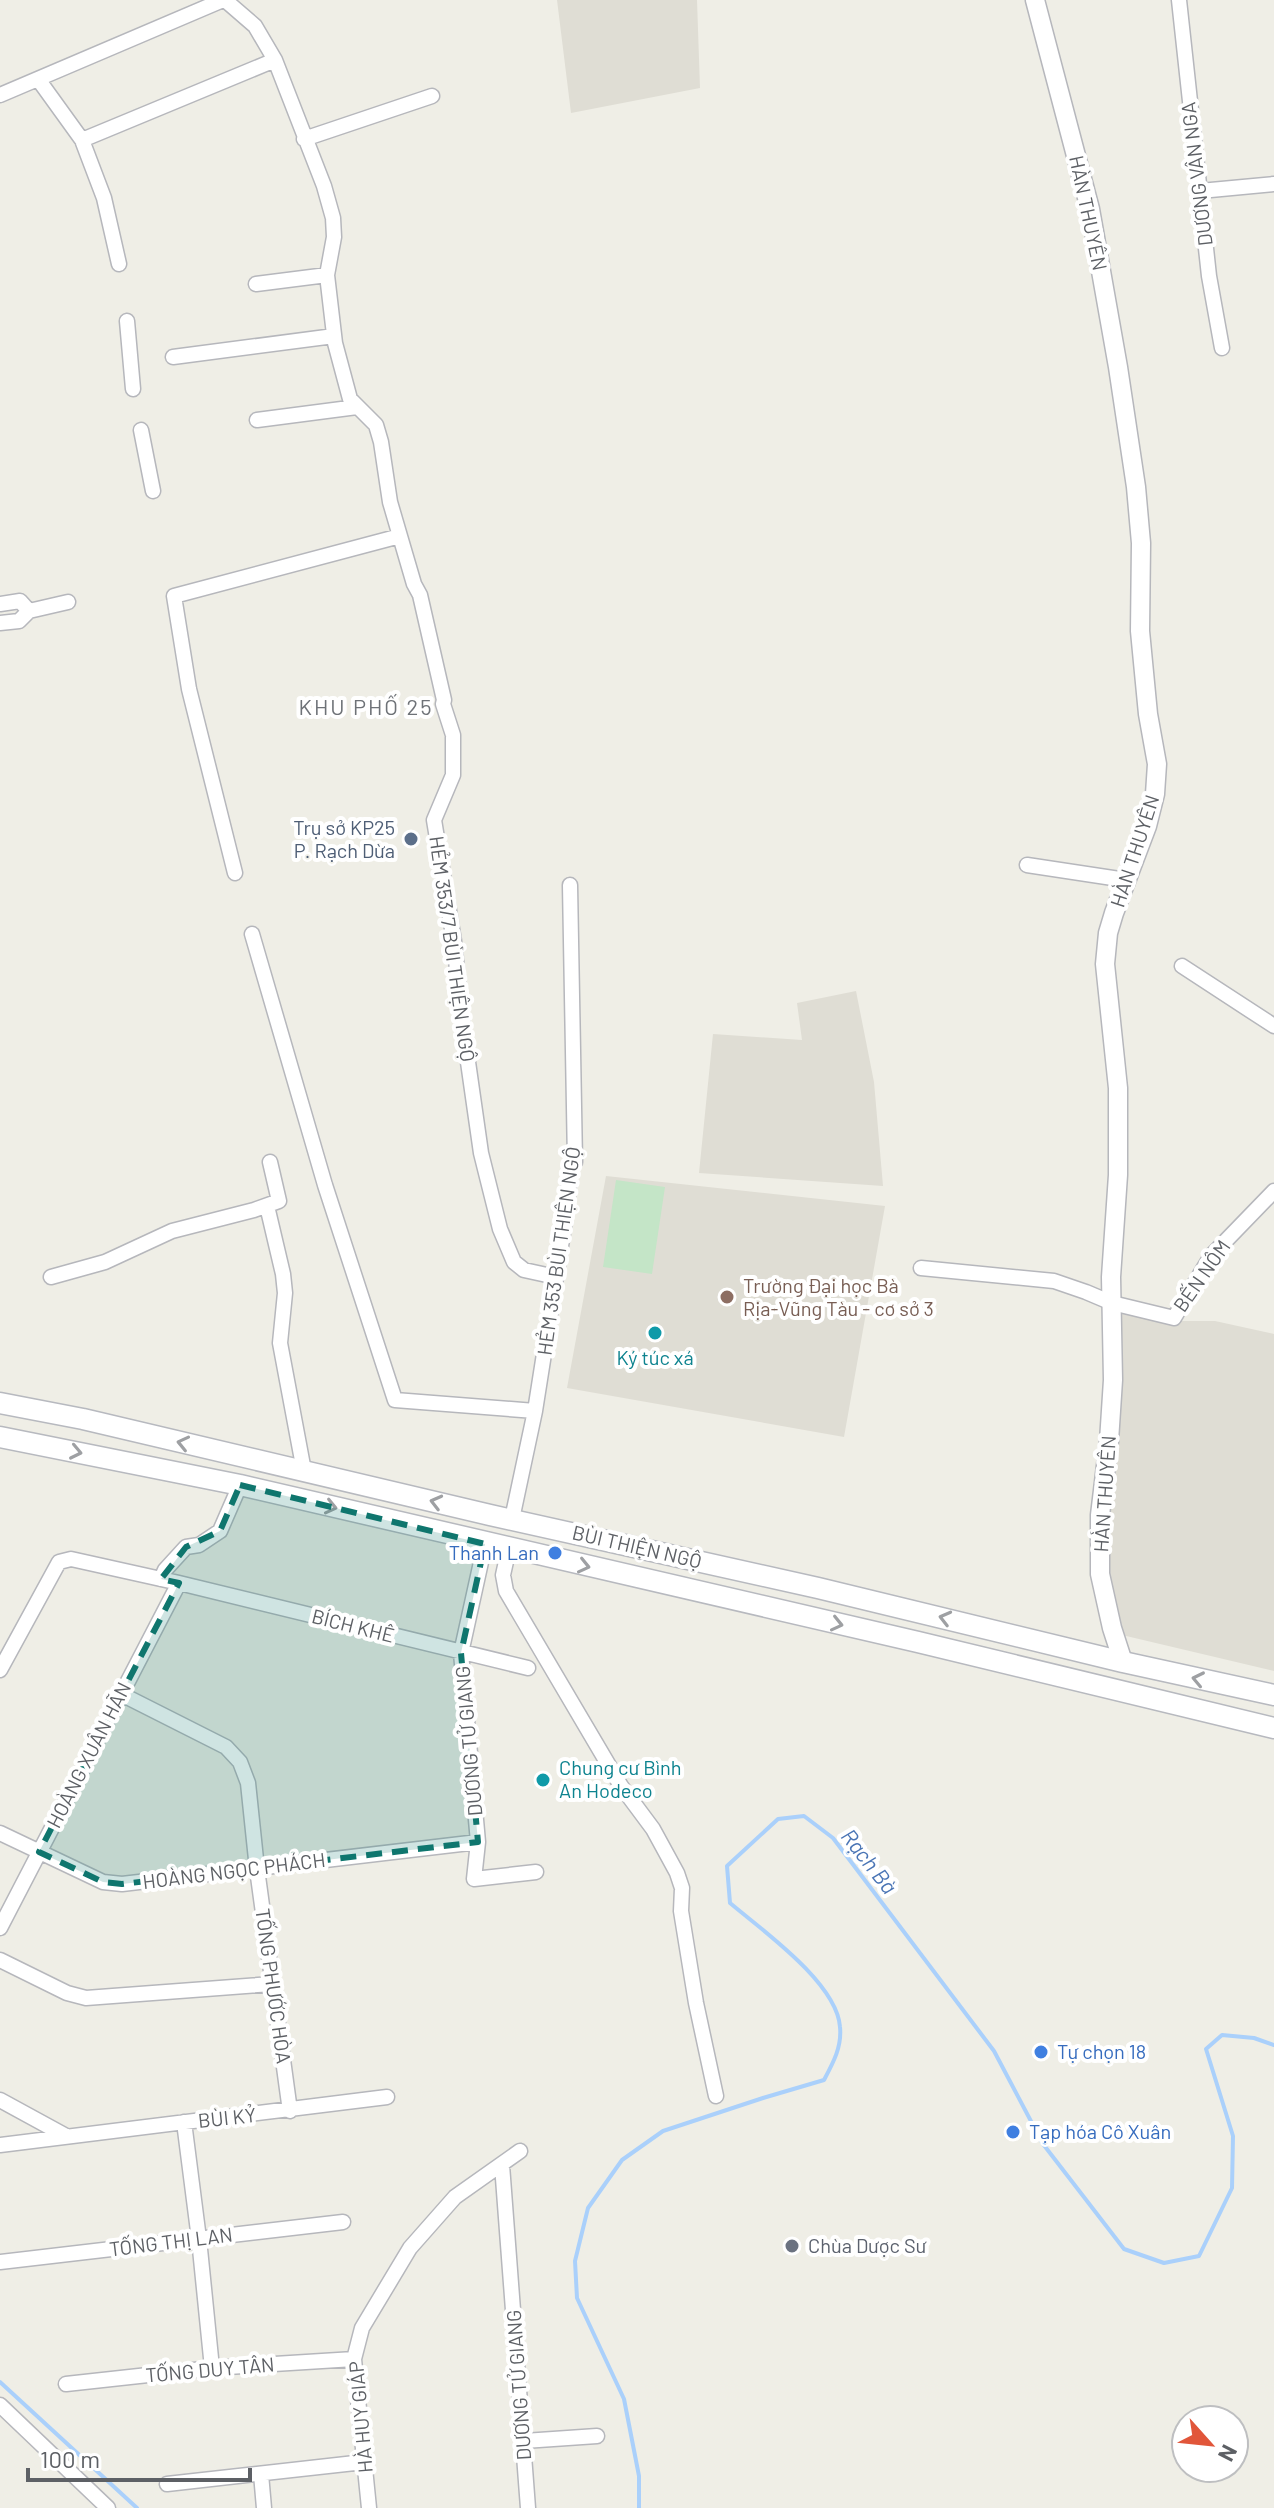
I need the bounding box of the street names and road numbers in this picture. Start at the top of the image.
street label: DƯƠNG VÂN NGA [1175,101,1217,247]
street label: HÀN THUYÊN [1065,153,1113,273]
street label: HÀN THUYÊN [1105,791,1164,910]
street label: HẺM 353/7 BÙI THIỆN NGỘ [425,834,481,1063]
street label: HẺM 353 BÙI THIỆN NGỘ [531,1145,585,1357]
street label: BẾN NÔM [1168,1235,1235,1316]
street label: HÀN THUYÊN [1088,1435,1120,1553]
street label: BÙI THIỆN NGỘ [570,1519,704,1573]
street label: BÍCH KHÊ [309,1603,397,1647]
street label: DƯƠNG TỬ GIANG [449,1665,487,1817]
street label: HOÀNG XUÂN HÃN [41,1678,135,1832]
street label: HOÀNG NGỌC PHÁCH [141,1847,327,1893]
street label: TỐNG PHƯỚC HÒA [251,1907,297,2065]
street label: BÙI KỶ [197,2102,257,2132]
street label: TỐNG THỊ LAN [108,2222,234,2260]
street label: DƯƠNG TỬ GIANG [501,2309,535,2461]
street label: TỐNG DUY TÂN [144,2351,275,2387]
street label: HÀ HUY GIÁP [343,2360,377,2474]

